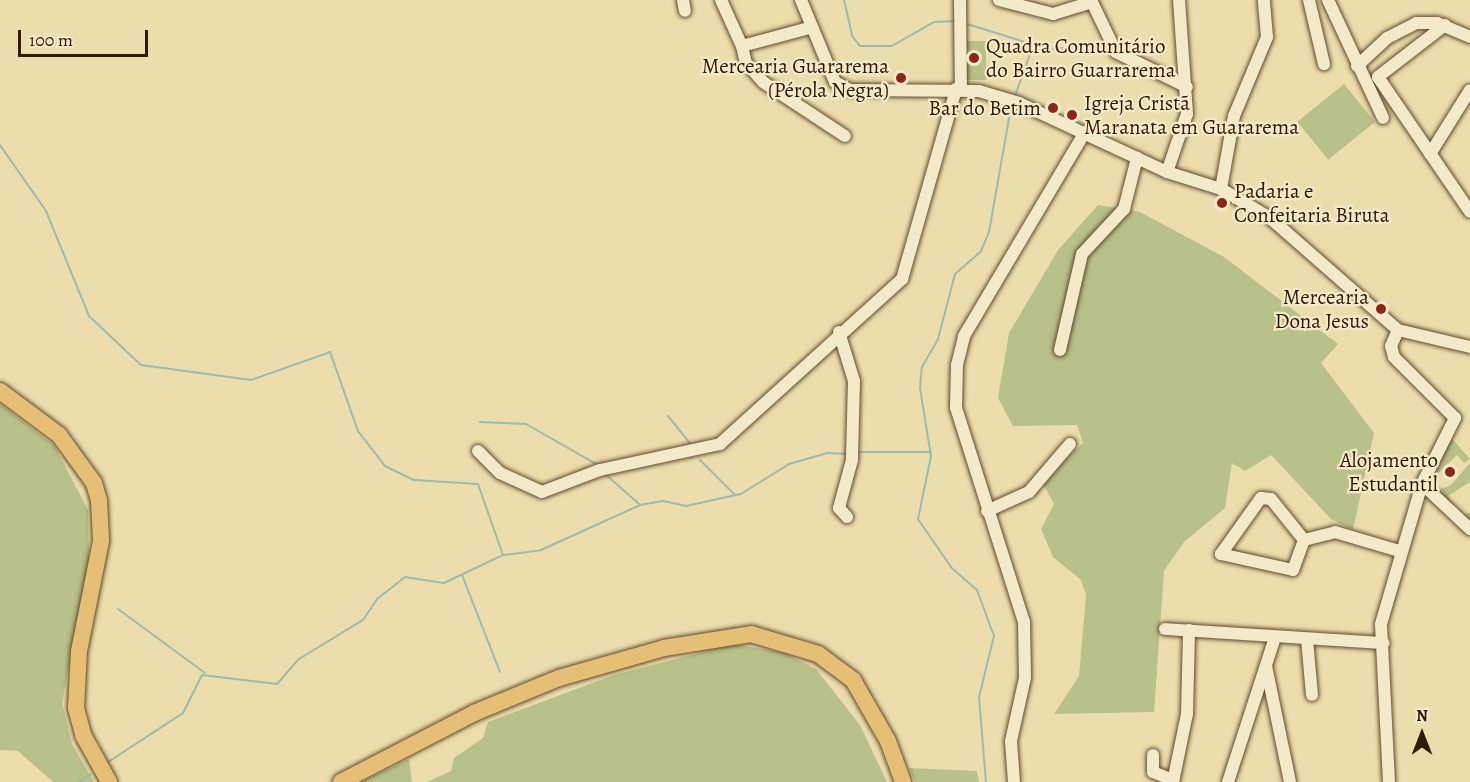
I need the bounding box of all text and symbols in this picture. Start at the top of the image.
scale bar [21,18,152,56]
text: 100 m [29,28,73,52]
place label: Quadra Comunitário do Bairro Guarrarema [986,33,1176,83]
marker: Quadra Comunitário do Bairro Guarrarema [967,51,981,65]
place label: Mercearia Guararema (Pérola Negra) [702,53,889,103]
marker: Mercearia Guararema (Pérola Negra) [894,71,908,85]
place label: Igreja Cristã Maranata em Guararema [1084,90,1299,140]
place label: Bar do Betim [929,95,1041,121]
marker: Bar do Betim [1046,101,1060,115]
marker: Igreja Cristã Maranata em Guararema [1065,108,1079,122]
place label: Padaria e Confeitaria Biruta [1234,178,1390,228]
marker: Padaria e Confeitaria Biruta [1215,196,1229,210]
place label: Mercearia Dona Jesus [1275,284,1369,334]
marker: Mercearia Dona Jesus [1374,302,1388,316]
place label: Alojamento Estudantil [1340,447,1438,497]
marker: Alojamento Estudantil [1443,465,1457,479]
north arrow [1392,704,1452,764]
text: N [1416,705,1428,727]

